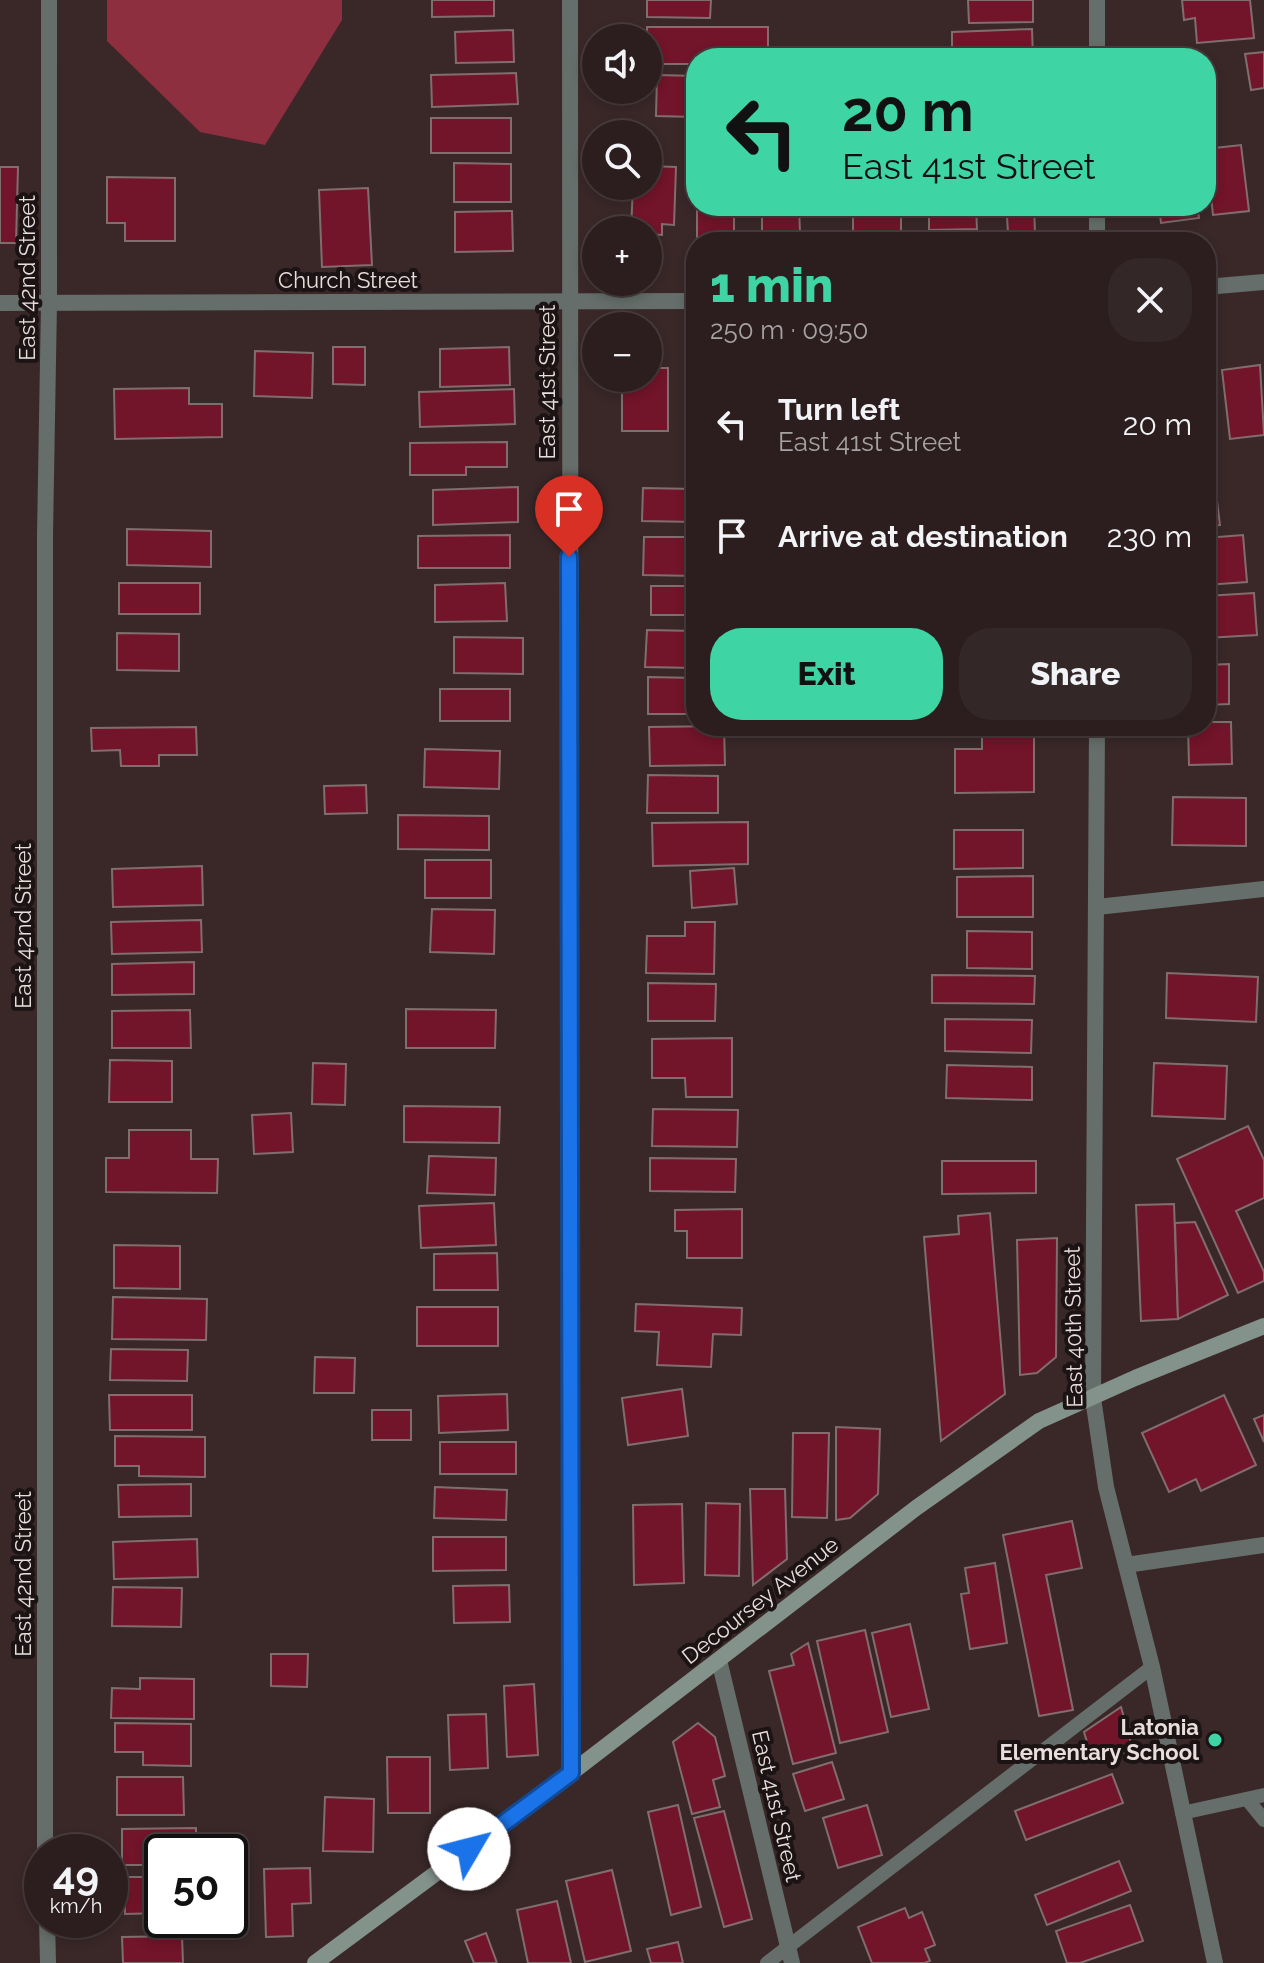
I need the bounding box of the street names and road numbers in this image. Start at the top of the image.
street label: East 42nd Street [14,195,40,361]
street label: Church Street [278,267,419,293]
street label: East 41st Street [534,304,560,459]
street label: East 42nd Street [10,843,36,1009]
street label: East 40th Street [1059,1246,1087,1408]
street label: East 42nd Street [10,1491,36,1657]
street label: Decoursey Avenue [677,1531,843,1669]
street label: East 41st Street [747,1728,807,1885]

